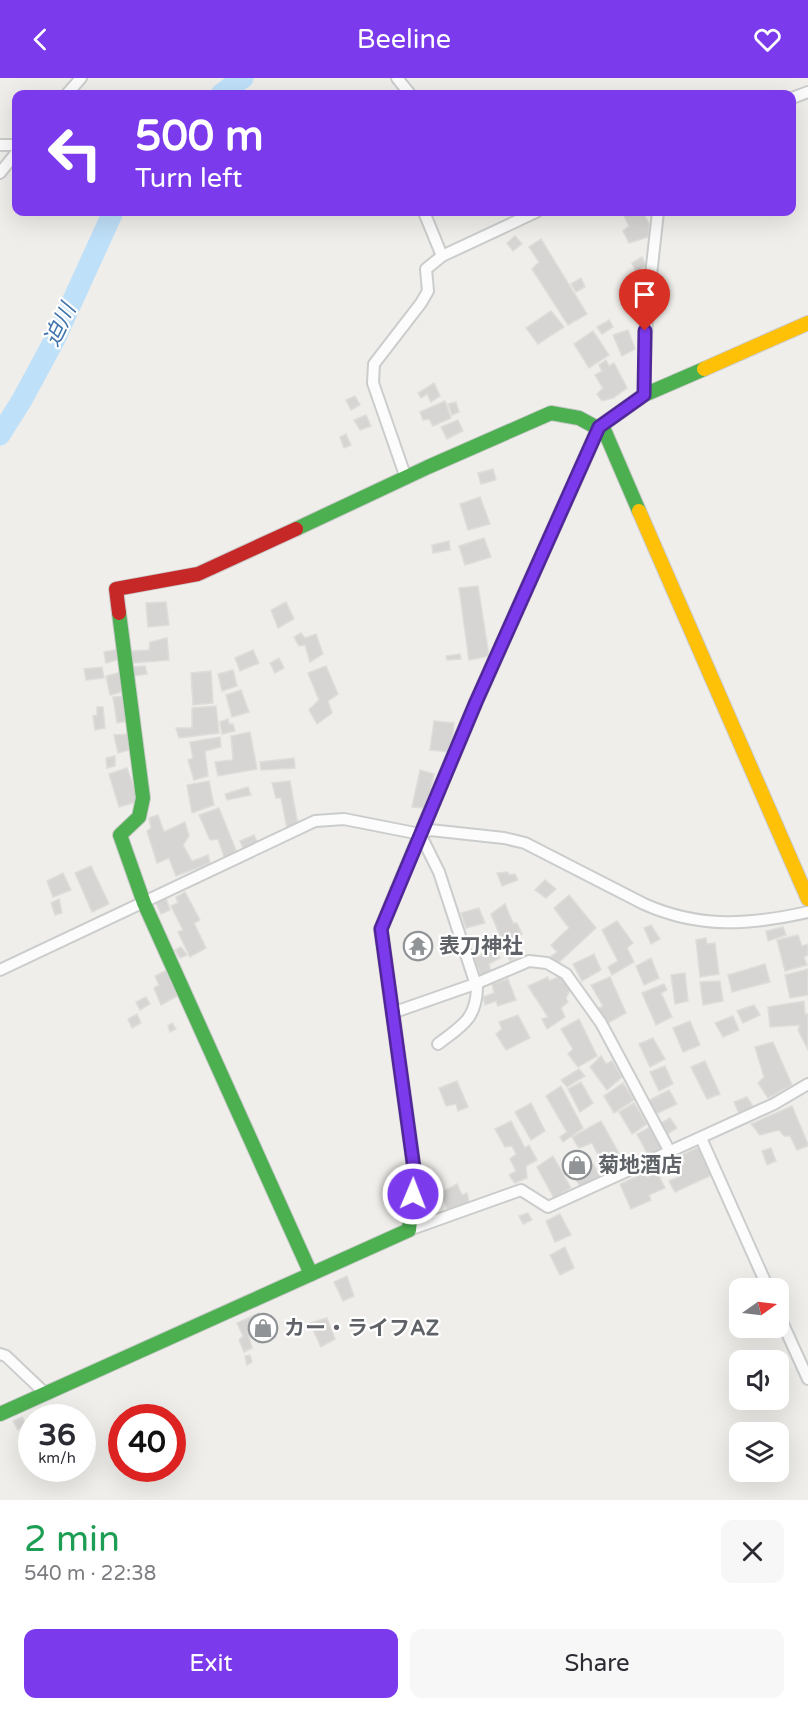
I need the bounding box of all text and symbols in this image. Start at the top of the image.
icon: back [24,23,57,56]
text: Beeline [357,23,451,56]
icon: heart [751,23,784,56]
text: 500 m [135,111,264,162]
icon: left [36,114,114,192]
text: Turn left [135,162,242,195]
pin [619,269,670,331]
icon: arrive [628,278,661,311]
water label: 迫川 [39,298,82,350]
temple icon: 表刀神社 [402,930,434,962]
place label: 表刀神社 [439,934,523,959]
shop icon: 菊地酒店 [561,1149,593,1181]
place label: 菊地酒店 [598,1153,682,1178]
position arrow [381,1162,445,1226]
north arrow [729,1278,789,1338]
map controls [729,1278,789,1482]
shop icon: カー・ライフAZ [247,1312,279,1344]
place label: カー・ライフAZ [284,1316,439,1341]
button: sound [729,1350,789,1410]
speed limit sign: 40 [108,1404,186,1482]
text: 36 [38,1417,76,1454]
button: layers [729,1422,789,1482]
text: km/h [38,1449,76,1467]
text: 2 min [24,1518,120,1561]
button: close [721,1520,784,1583]
text: 540 m · 22:38 [24,1562,156,1586]
button: Exit [24,1629,398,1698]
button: Share [410,1629,784,1698]

